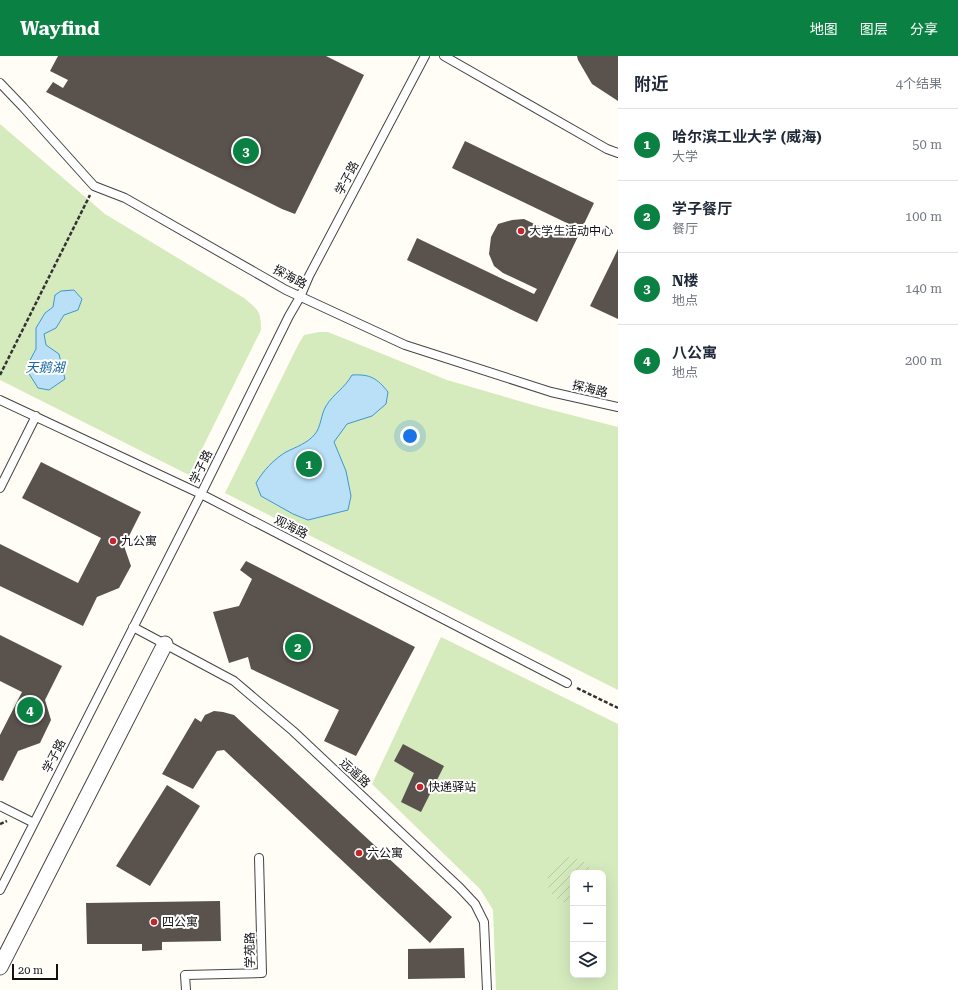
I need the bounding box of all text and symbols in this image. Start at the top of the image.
text: Wayfind [20,17,100,40]
text: 地图 [810,21,838,37]
text: 图层 [860,21,888,37]
text: 分享 [910,21,938,37]
text: 附近 [634,74,668,94]
text: 4个结果 [896,76,942,91]
text: 哈尔滨工业大学 (威海) [672,128,822,146]
pin: 3 [233,136,259,166]
text: 1 [643,137,651,152]
text: 50 m [912,137,942,152]
text: 大学 [672,149,698,164]
street label: 学子路 [332,159,362,197]
text: 学子餐厅 [672,200,732,218]
text: 2 [643,209,651,224]
text: 100 m [905,209,942,224]
text: 餐厅 [672,221,698,236]
place label: 大学生活动中心 [529,224,613,238]
marker: 大学生活动中心 [516,226,526,236]
street label: 探海路 [271,262,309,292]
text: N楼 [672,272,699,290]
text: 3 [643,281,651,296]
text: 140 m [905,281,942,296]
text: 地点 [672,293,698,308]
text: 八公寓 [672,344,717,362]
text: 4 [643,353,651,368]
text: 200 m [905,353,942,368]
water label: 天鹅湖 [25,360,66,375]
text: 地点 [672,365,698,380]
street label: 探海路 [571,378,609,400]
your location [400,426,420,446]
street label: 学子路 [187,448,215,486]
pin: 1 [296,449,322,479]
street label: 观海路 [272,513,310,541]
place label: 九公寓 [121,534,157,548]
marker: 九公寓 [108,536,118,546]
pin: 2 [285,632,311,662]
pin: 4 [17,695,43,725]
street label: 学子路 [40,737,68,775]
street label: 远遥路 [337,756,373,790]
place label: 快递驿站 [428,780,476,794]
marker: 快递驿站 [415,782,425,792]
place label: 六公寓 [367,846,403,860]
marker: 六公寓 [354,848,364,858]
map controls [570,870,606,978]
button: + [570,870,606,906]
button: − [570,906,606,942]
place label: 四公寓 [162,915,198,929]
marker: 四公寓 [149,917,159,927]
street label: 学苑路 [243,932,257,968]
button: layers [570,942,606,978]
scale bar [12,962,58,981]
text: 20 m [18,964,43,977]

